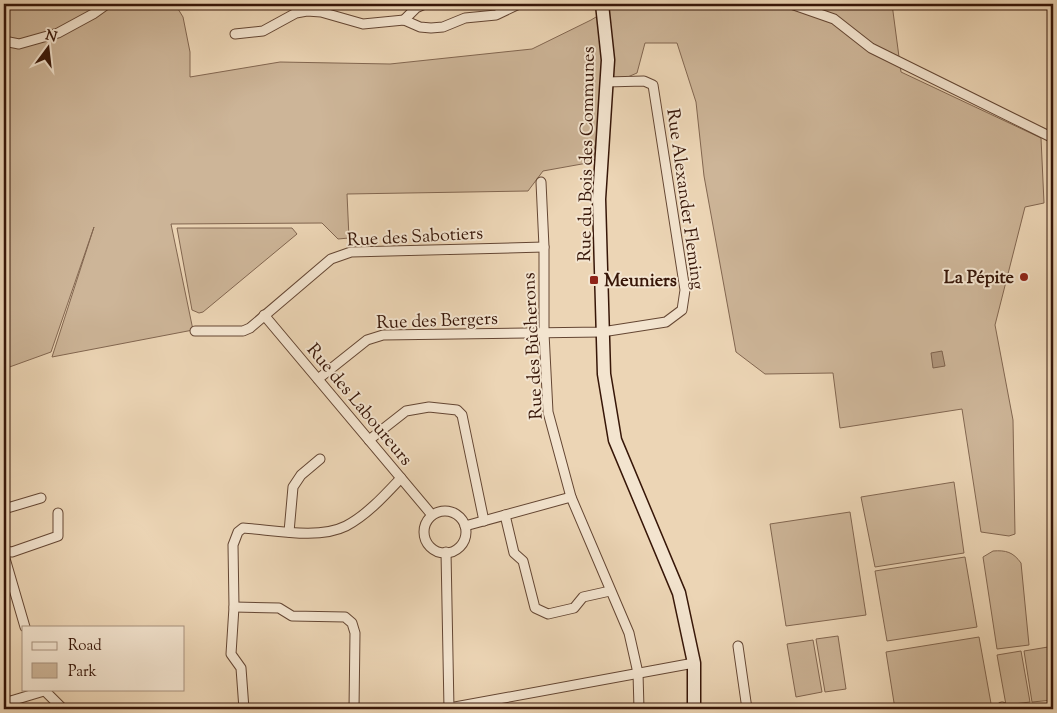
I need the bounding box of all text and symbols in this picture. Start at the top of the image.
north arrow [22,22,72,72]
text: N [43,26,59,48]
street label: Rue du Bois des Communes [573,46,603,262]
street label: Rue Alexander Fleming [658,107,710,292]
street label: Rue des Sabotiers [346,221,484,255]
place label: La Pépite [944,266,1015,292]
place label: Meuniers [604,269,677,295]
marker: La Pépite [1018,271,1030,283]
street label: Rue des Bûcherons [517,272,551,420]
marker: Meuniers [588,274,600,286]
street label: Rue des Bergers [376,307,498,337]
street label: Rue des Laboureurs [299,338,417,472]
legend [22,626,185,690]
text: Road [68,636,102,657]
text: Park [68,662,97,683]

